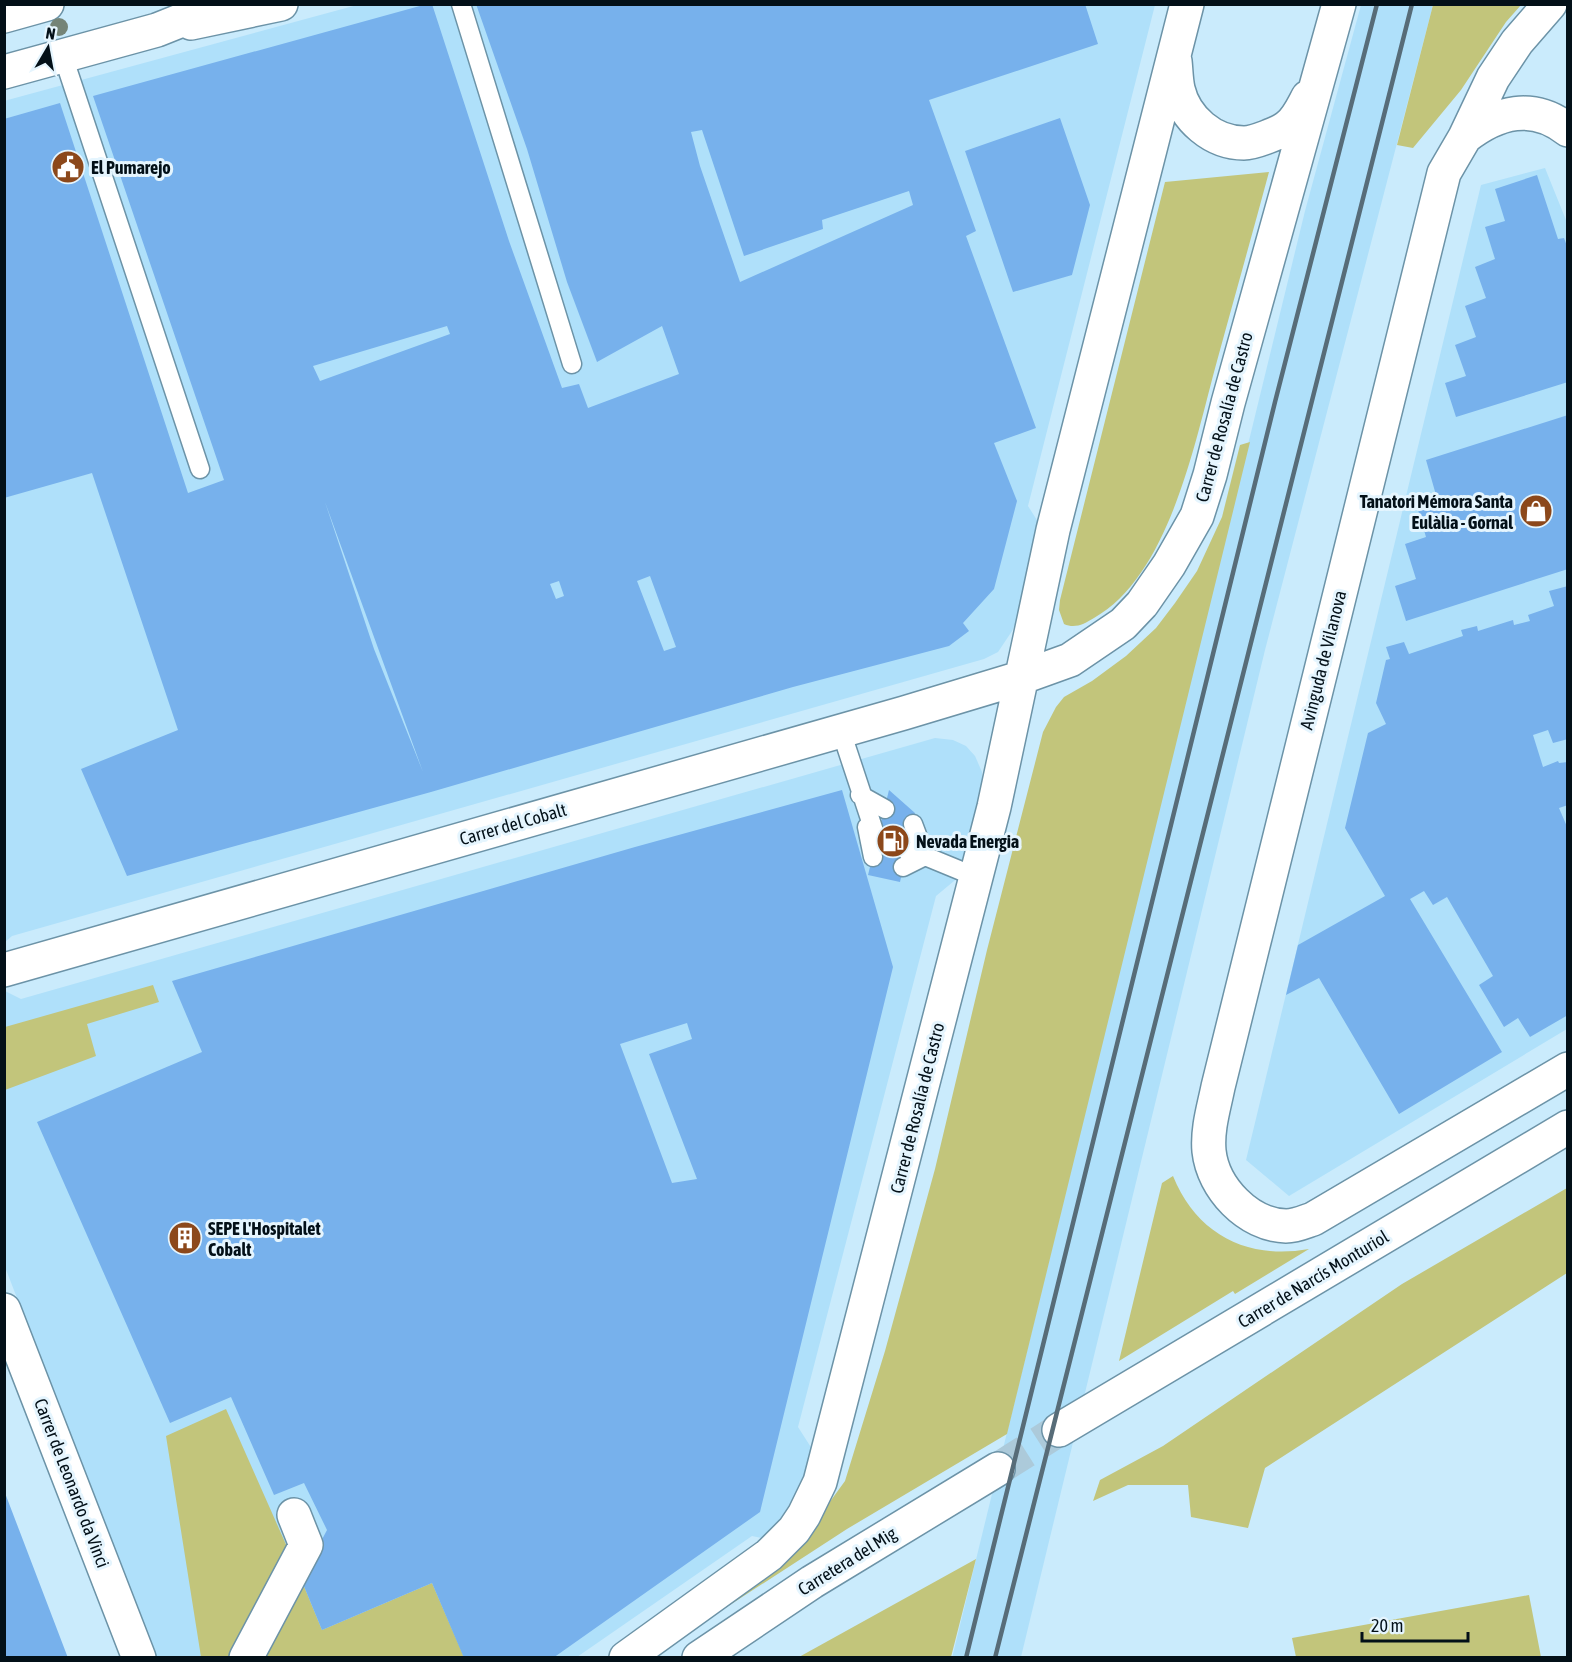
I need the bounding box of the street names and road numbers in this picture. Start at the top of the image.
street label: Carrer de Rosalía de Castro [1191,330,1257,504]
street label: Avinguda de Vilanova [1296,588,1350,732]
street label: Carrer del Cobalt [457,799,569,849]
street label: Carrer de Rosalía de Castro [886,1021,948,1195]
street label: Carrer de Narcís Monturiol [1234,1226,1392,1332]
street label: Carrer de Leonardo da Vinci [30,1395,114,1571]
street label: Carretera del Mig [794,1522,900,1600]

